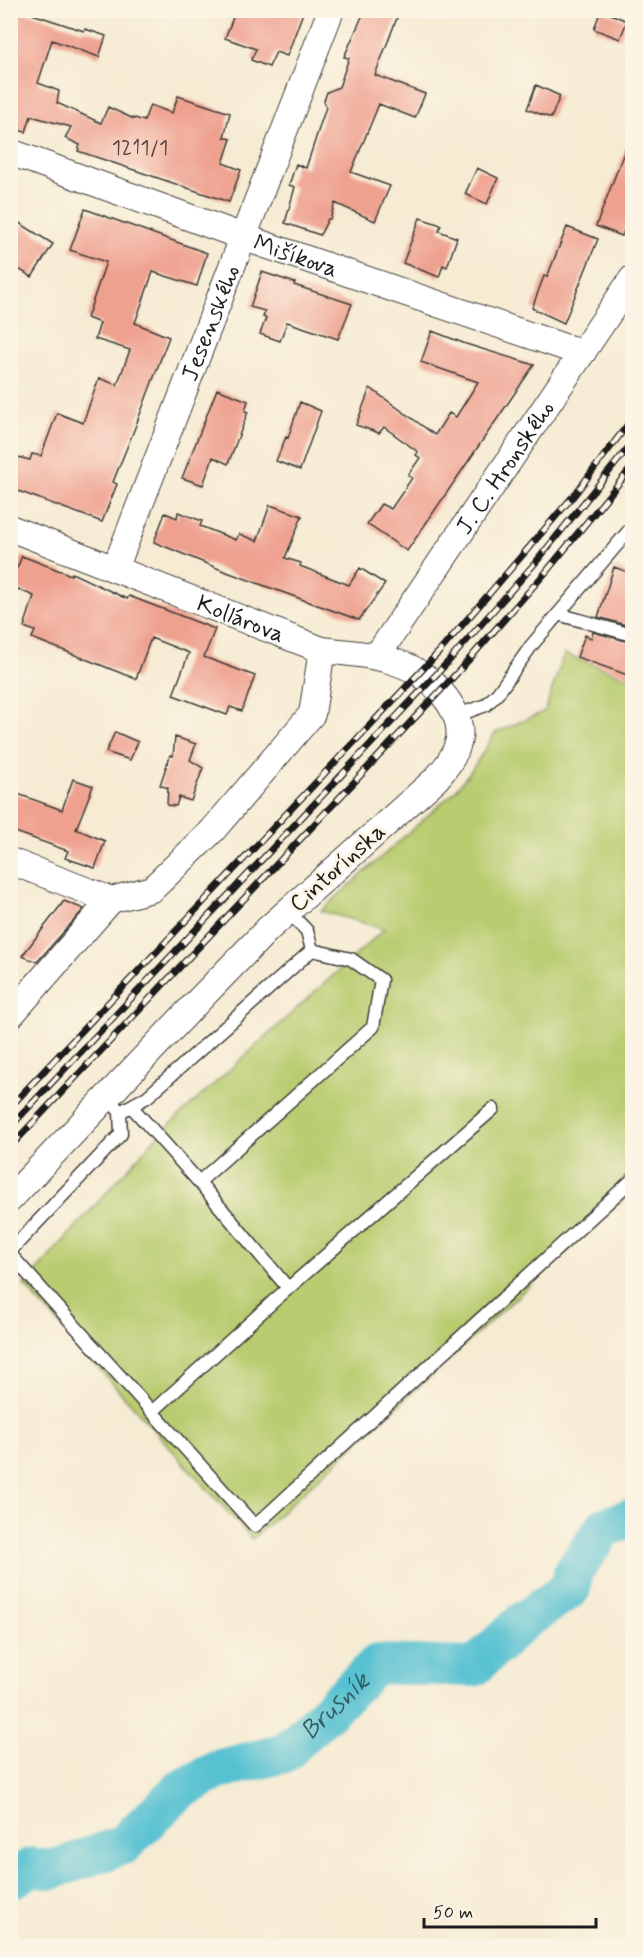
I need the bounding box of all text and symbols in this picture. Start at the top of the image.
house number: 1211/1 [112,134,168,162]
street label: Mišíkova [249,228,342,285]
street label: Jesenského [175,261,248,386]
street label: J. C. Hronského [450,395,562,541]
street label: Kollárova [192,589,289,651]
street label: Cintorínska [283,817,393,920]
water label: Brusník [294,1664,379,1748]
scale bar [424,1891,596,1929]
text: 50 m [433,1901,473,1925]

